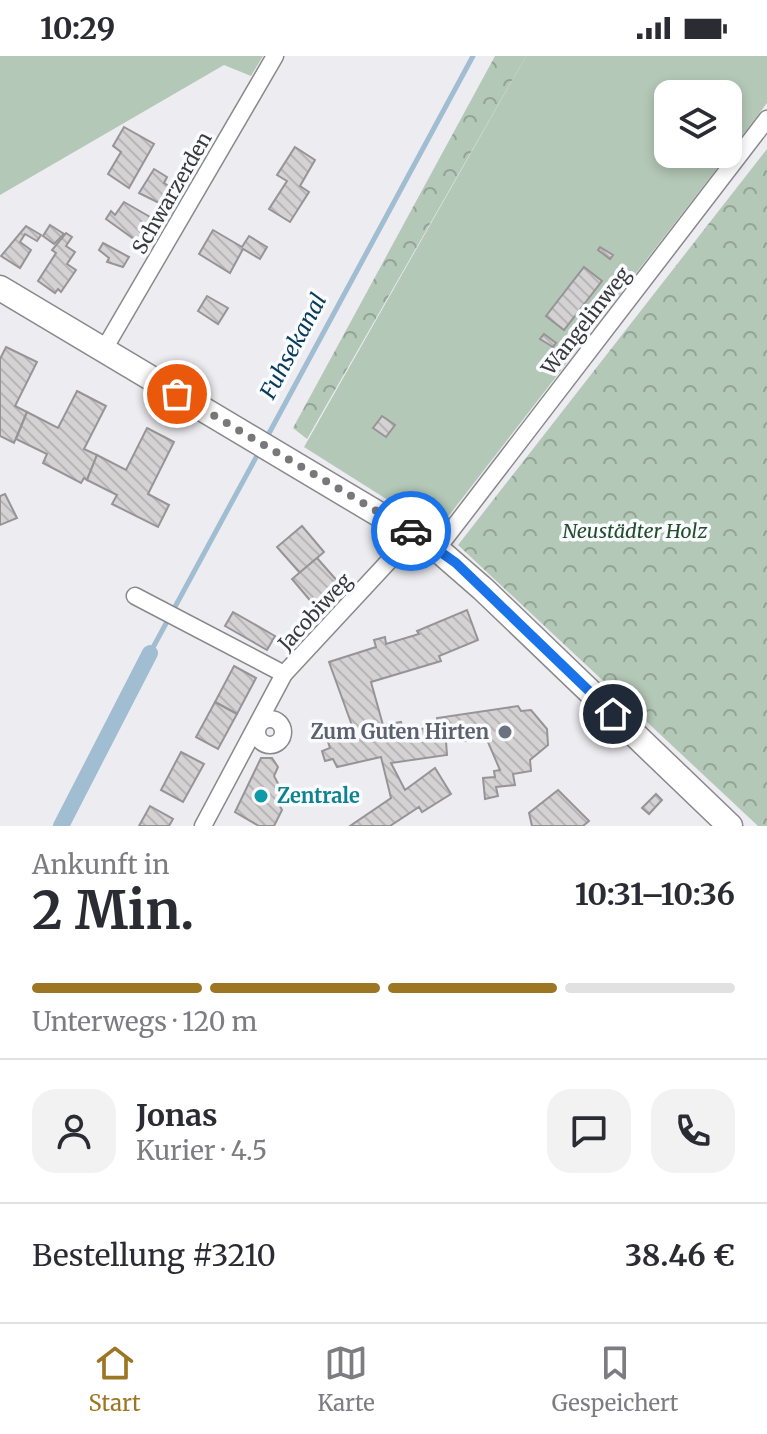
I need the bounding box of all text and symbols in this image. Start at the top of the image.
text: 10:29 [40,9,115,47]
map controls [654,80,742,168]
button: layers [654,80,742,168]
street label: Schwarzerden [127,127,217,258]
street label: Wangelinweg [535,262,636,380]
water label: Fuhsekanal [253,288,332,404]
pin [143,360,211,428]
icon: bag [155,372,199,416]
courier [371,491,451,571]
icon: car [389,509,433,553]
park label: Neustädter Holz [562,518,708,543]
street label: Jacobiweg [272,568,357,656]
pin [579,680,647,748]
icon: home [591,692,635,736]
place label: Zum Guten Hirten [311,719,489,744]
marker: Zum Guten Hirten [496,723,514,741]
place label: Zentrale [277,783,360,808]
marker: Zentrale [252,787,270,805]
text: Ankunft in [32,848,169,881]
text: 10:31–10:36 [575,875,735,913]
text: 2 Min. [32,878,194,943]
text: Unterwegs · 120 m [32,1005,257,1038]
button: person [32,1089,116,1173]
button: chat [547,1089,631,1173]
button: phone [651,1089,735,1173]
text: Jonas [136,1096,218,1134]
text: Kurier · 4.5 [136,1134,267,1167]
text: Bestellung #3210 [32,1236,276,1274]
text: 38.46 € [625,1236,735,1274]
tab: Start [89,1341,140,1417]
tab: Karte [318,1341,375,1417]
tab: Gespeichert [552,1341,678,1417]

